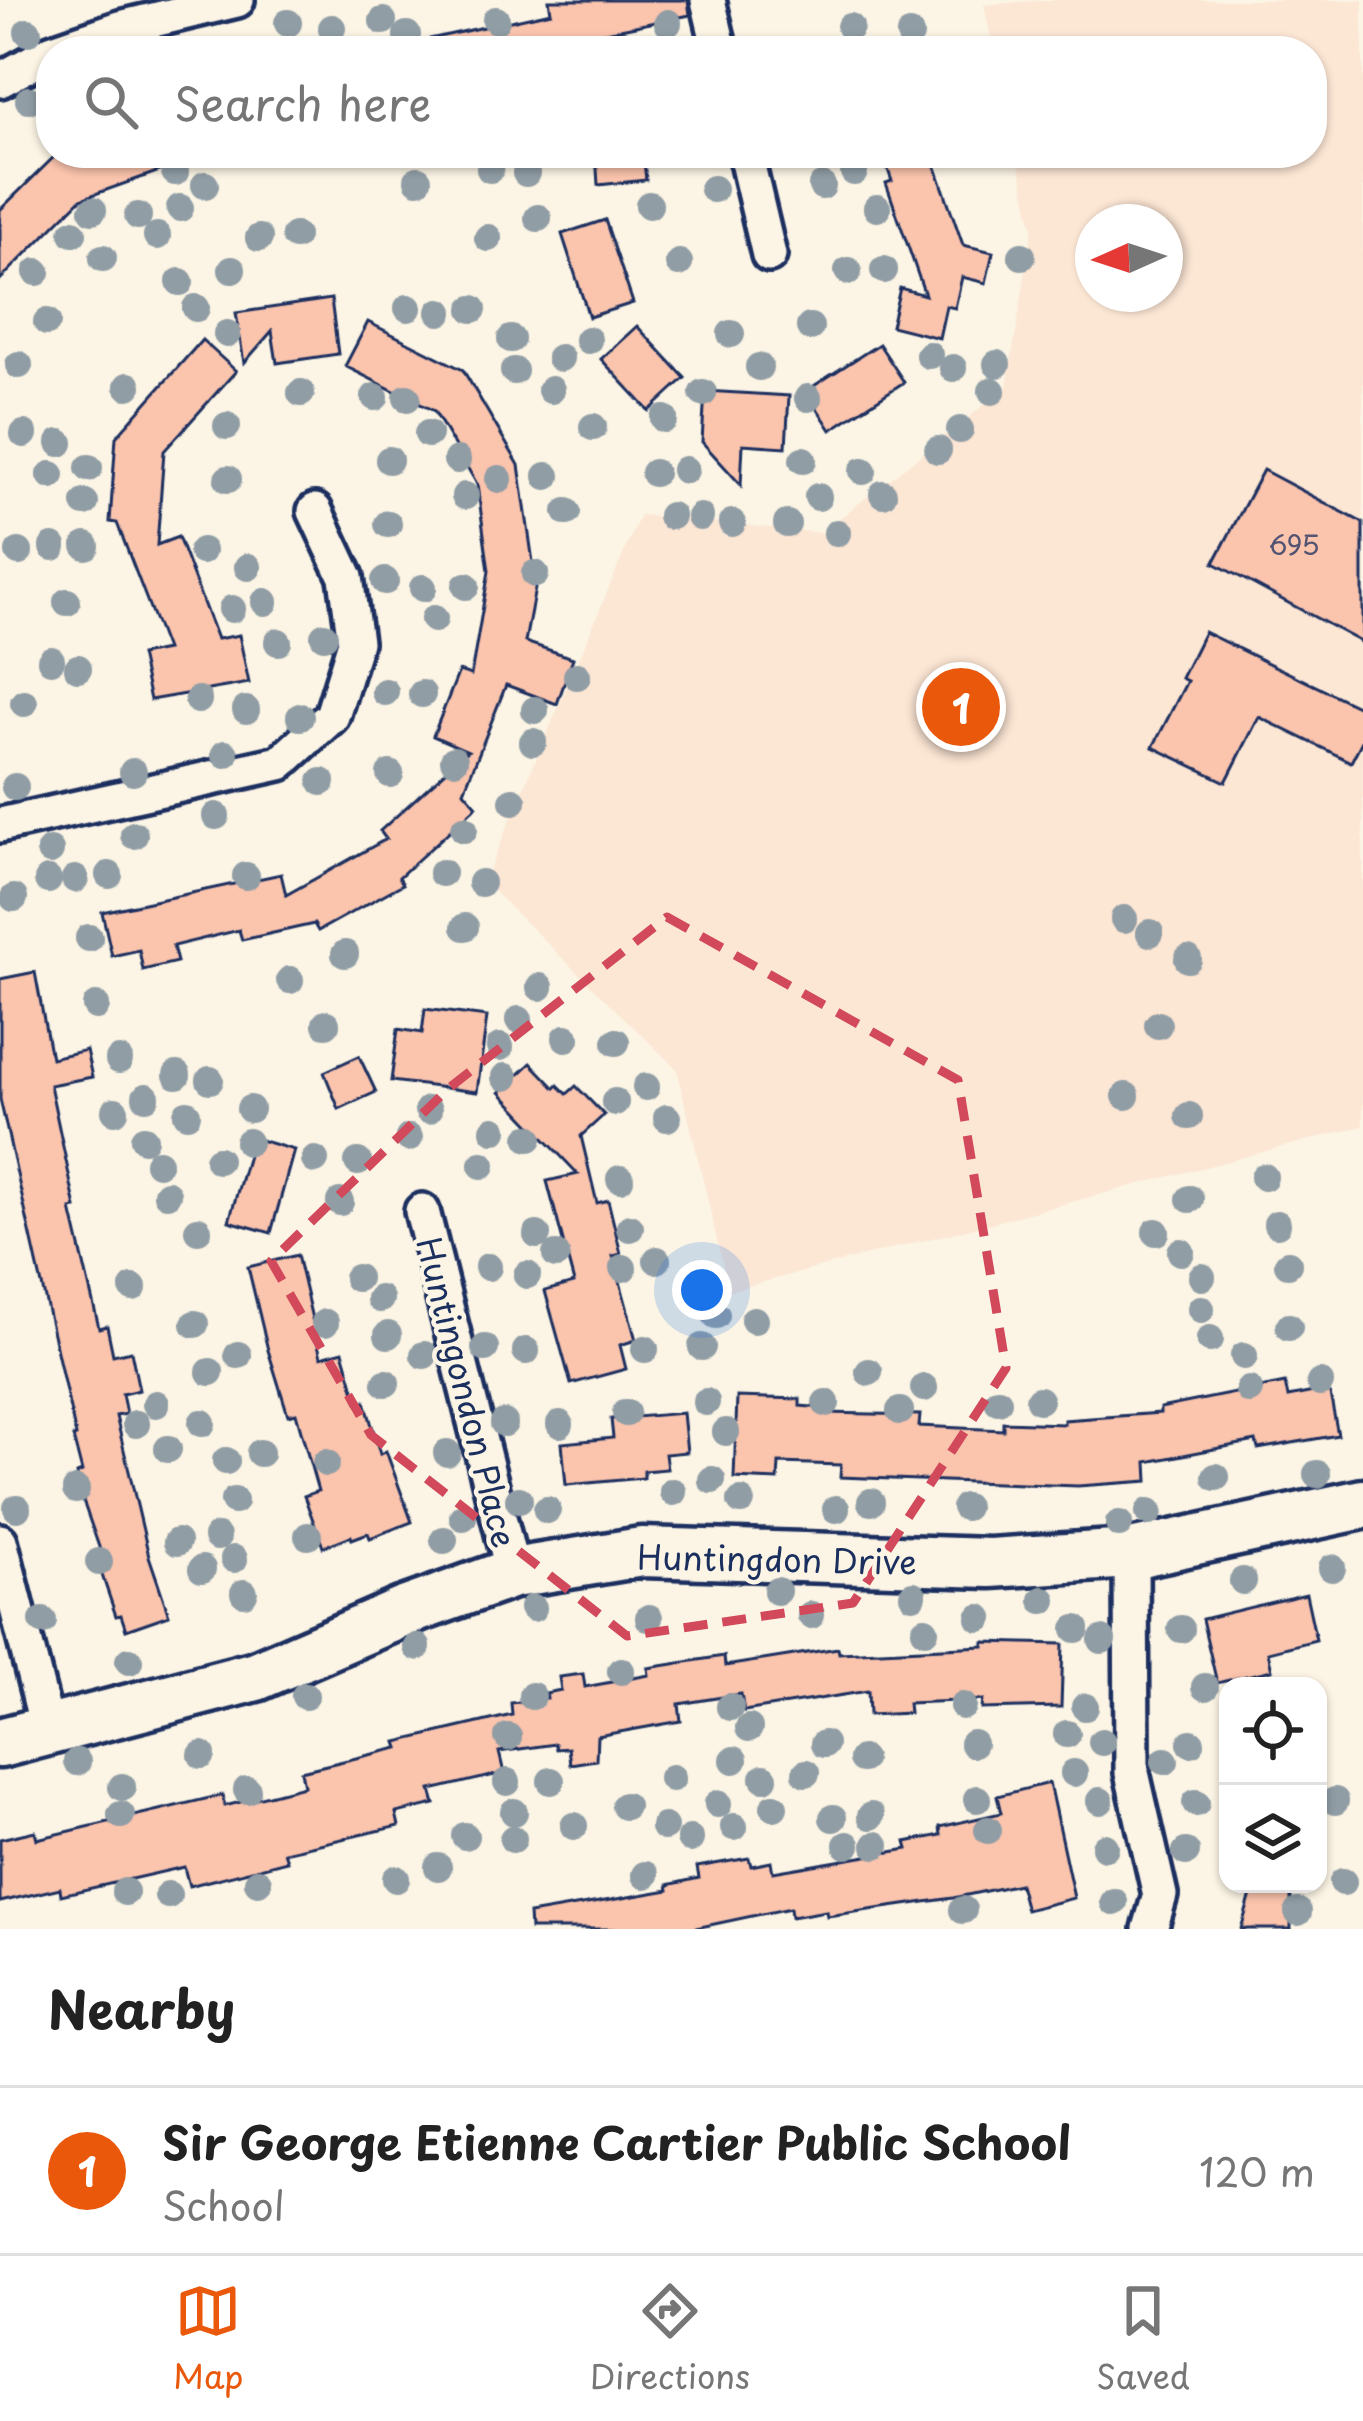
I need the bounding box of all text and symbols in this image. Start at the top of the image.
search box [36,36,1327,168]
text: Search here [174,68,431,136]
icon: search [78,69,144,135]
north arrow [1075,204,1183,312]
house number: 695 [1268,523,1320,564]
pin: 1 [922,662,1000,752]
street label: Huntingondon Place [405,1232,531,1552]
your location [672,1260,732,1320]
street label: Huntingdon Drive [637,1531,917,1585]
map controls [1219,1677,1327,1893]
button: locate [1219,1677,1327,1785]
button: layers [1219,1785,1327,1893]
text: Nearby [48,1969,235,2046]
text: Sir George Etienne Cartier Public School [162,2107,1071,2175]
text: 1 [78,2141,96,2200]
text: 120 m [1199,2141,1315,2200]
text: School [162,2175,285,2234]
tab: Map [173,2278,244,2400]
tab: Directions [590,2278,750,2400]
tab: Saved [1096,2278,1190,2400]

